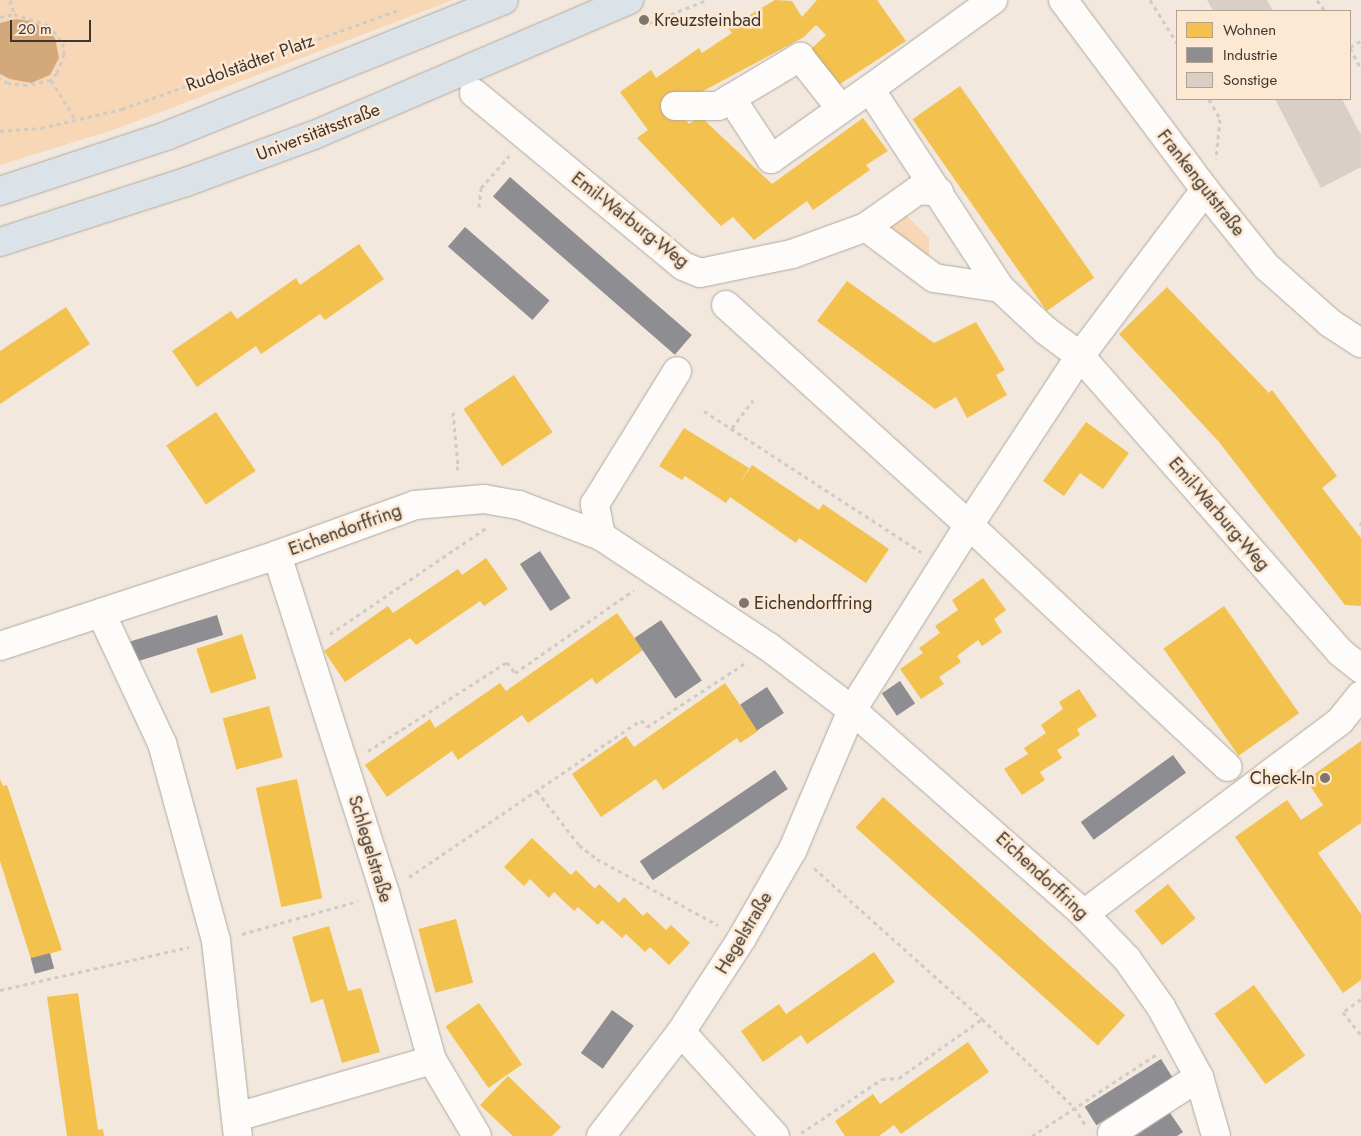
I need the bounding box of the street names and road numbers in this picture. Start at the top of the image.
street label: Rudolstädter Platz [183,30,317,96]
street label: Universitätsstraße [253,98,383,166]
street label: Frankengutstraße [1153,125,1249,241]
street label: Emil-Warburg-Weg [567,167,693,273]
street label: Emil-Warburg-Weg [1164,453,1274,575]
street label: Eichendorffring [286,500,404,560]
street label: Schlegelstraße [343,793,397,905]
street label: Eichendorffring [991,828,1093,924]
street label: Hegelstraße [711,888,777,978]

